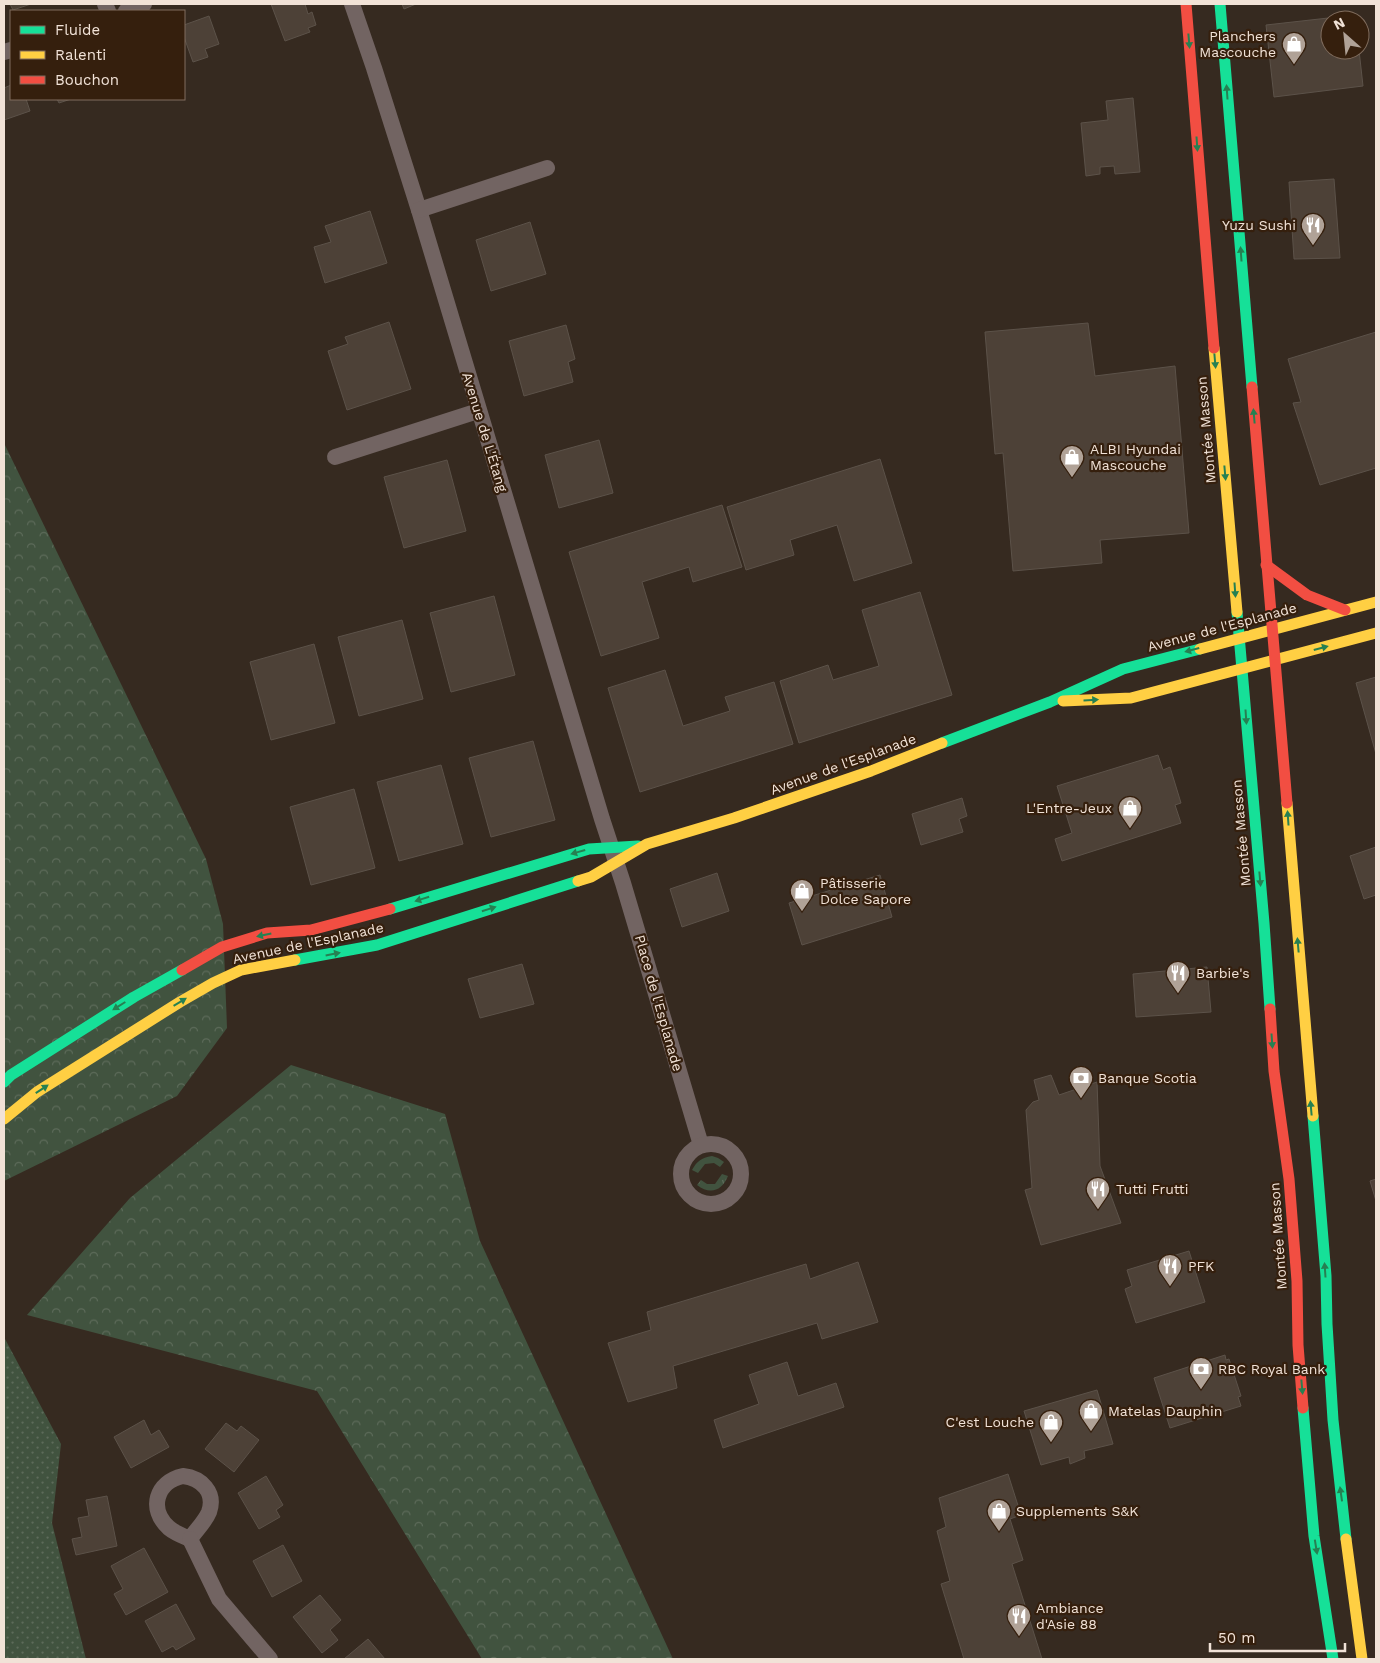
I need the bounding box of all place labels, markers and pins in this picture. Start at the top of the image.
place label: Planchers Mascouche [1199,28,1276,60]
shop icon: Planchers Mascouche [1281,31,1307,65]
restaurant icon: Yuzu Sushi [1300,212,1326,246]
place label: Yuzu Sushi [1222,217,1296,233]
place label: ALBI Hyundai Mascouche [1090,441,1181,473]
shop icon: ALBI Hyundai Mascouche [1059,444,1085,478]
shop icon: L'Entre-Jeux [1117,795,1143,829]
place label: L'Entre-Jeux [1026,800,1112,816]
place label: Pâtisserie Dolce Sapore [820,875,911,907]
shop icon: Pâtisserie Dolce Sapore [789,878,815,912]
restaurant icon: Barbie's [1165,960,1191,994]
place label: Barbie's [1196,965,1250,981]
bank icon: Banque Scotia [1068,1065,1094,1099]
place label: Banque Scotia [1098,1070,1197,1086]
restaurant icon: Tutti Frutti [1085,1176,1111,1210]
place label: Tutti Frutti [1116,1181,1188,1197]
restaurant icon: PFK [1157,1253,1183,1287]
place label: PFK [1188,1258,1214,1274]
bank icon: RBC Royal Bank [1188,1356,1214,1390]
place label: RBC Royal Bank [1218,1361,1325,1377]
shop icon: Matelas Dauphin [1078,1398,1104,1432]
place label: Matelas Dauphin [1108,1403,1222,1419]
shop icon: C'est Louche [1038,1409,1064,1443]
place label: C'est Louche [946,1414,1034,1430]
shop icon: Supplements S&K [986,1498,1012,1532]
place label: Supplements S&K [1016,1503,1138,1519]
place label: Ambiance d'Asie 88 [1036,1600,1104,1632]
restaurant icon: Ambiance d'Asie 88 [1006,1603,1032,1637]

